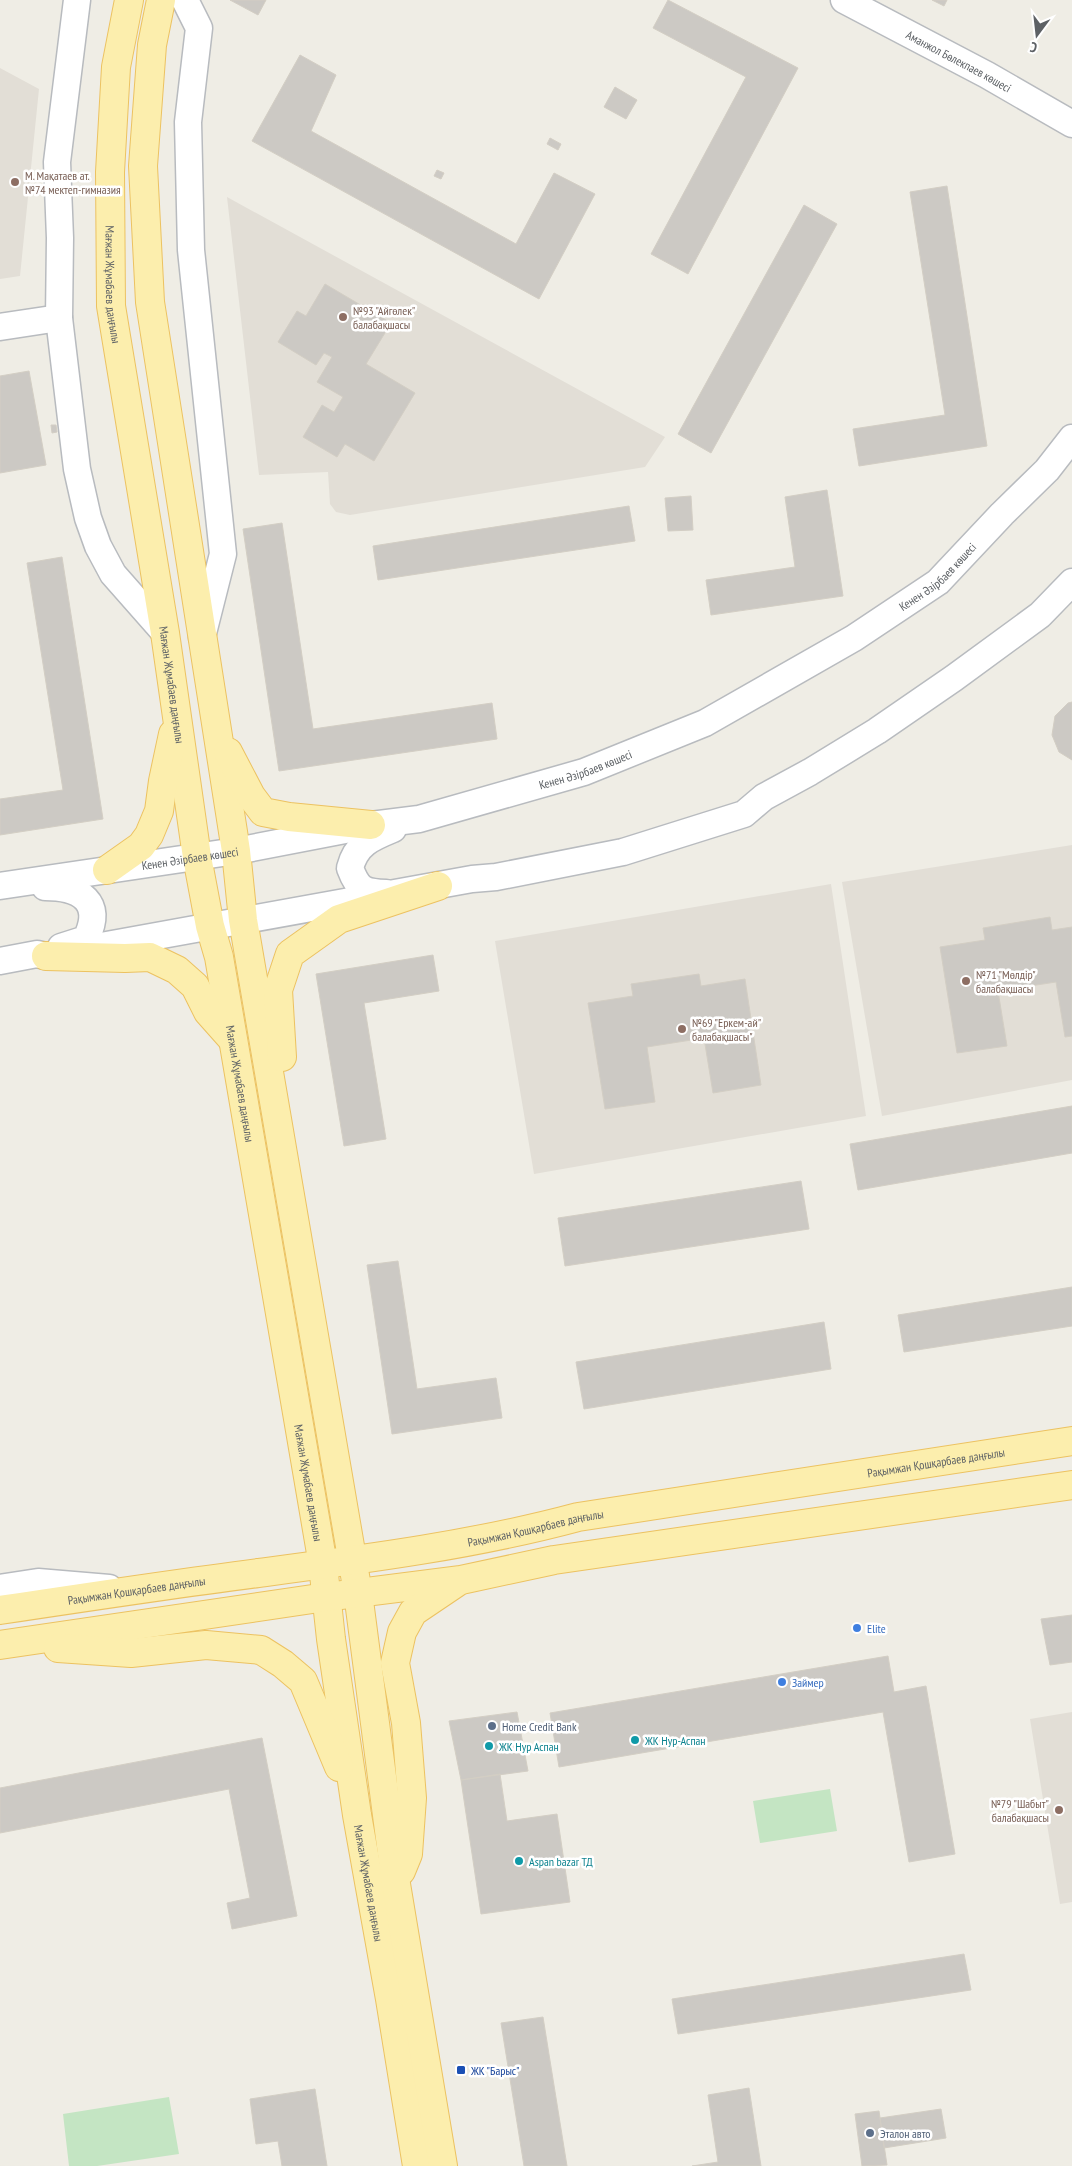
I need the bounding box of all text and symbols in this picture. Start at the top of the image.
north arrow [1012,10,1062,60]
street label: Аманжол Бөлекпаев көшесі [904,27,1014,95]
text: С [1028,38,1039,57]
place label: М. Мақатаев ат. №74 мектеп-гимназия [25,168,121,197]
marker: М. Мақатаев ат. №74 мектеп-гимназия [9,176,21,188]
street label: Мағжан Жұмабаев даңғылы [103,225,125,344]
place label: №93 "Айгөлек" балабақшасы [353,303,415,332]
marker: №93 "Айгөлек" балабақшасы [337,311,349,323]
street label: Кенен Әзірбаев көшесі [896,539,979,614]
street label: Мағжан Жұмабаев даңғылы [156,625,188,744]
street label: Кенен Әзірбаев көшесі [537,746,634,792]
street label: Кенен Әзірбаев көшесі [141,843,240,872]
place label: №71 "Мөлдір" балабақшасы [976,967,1036,996]
marker: №71 "Мөлдір" балабақшасы [960,975,972,987]
place label: №69 "Еркем-ай" балабақшасы" [692,1015,761,1044]
marker: №69 "Еркем-ай" балабақшасы" [676,1023,688,1035]
street label: Мағжан Жұмабаев даңғылы [223,1024,258,1143]
street label: Мағжан Жұмабаев даңғылы [292,1423,326,1542]
street label: Рақымжан Қошқарбаев даңғылы [866,1444,1006,1480]
street label: Рақымжан Қошқарбаев даңғылы [466,1506,605,1549]
street label: Рақымжан Қошқарбаев даңғылы [67,1573,206,1607]
place label: Elite [867,1621,886,1636]
marker: Elite [851,1622,863,1634]
place label: Займер [792,1675,824,1690]
marker: Займер [776,1676,788,1688]
place label: Home Credit Bank [502,1719,577,1734]
marker: Home Credit Bank [486,1720,498,1732]
place label: ЖК Нур-Аспан [644,1733,706,1748]
marker: ЖК Нур-Аспан [629,1734,641,1746]
place label: ЖК Нур Аспан [498,1739,559,1754]
marker: ЖК Нур Аспан [483,1740,495,1752]
place label: №79 "Шабыт" балабақшасы [991,1796,1049,1825]
marker: №79 "Шабыт" балабақшасы [1053,1804,1065,1816]
street label: Мағжан Жұмабаев даңғылы [351,1824,387,1943]
place label: Aspan bazar ТД [529,1854,593,1869]
marker: Aspan bazar ТД [513,1855,525,1867]
place label: ЖК "Барыс" [470,2063,520,2078]
marker: ЖК "Барыс" [455,2064,467,2076]
place label: Эталон авто [880,2126,931,2141]
marker: Эталон авто [864,2127,876,2139]

